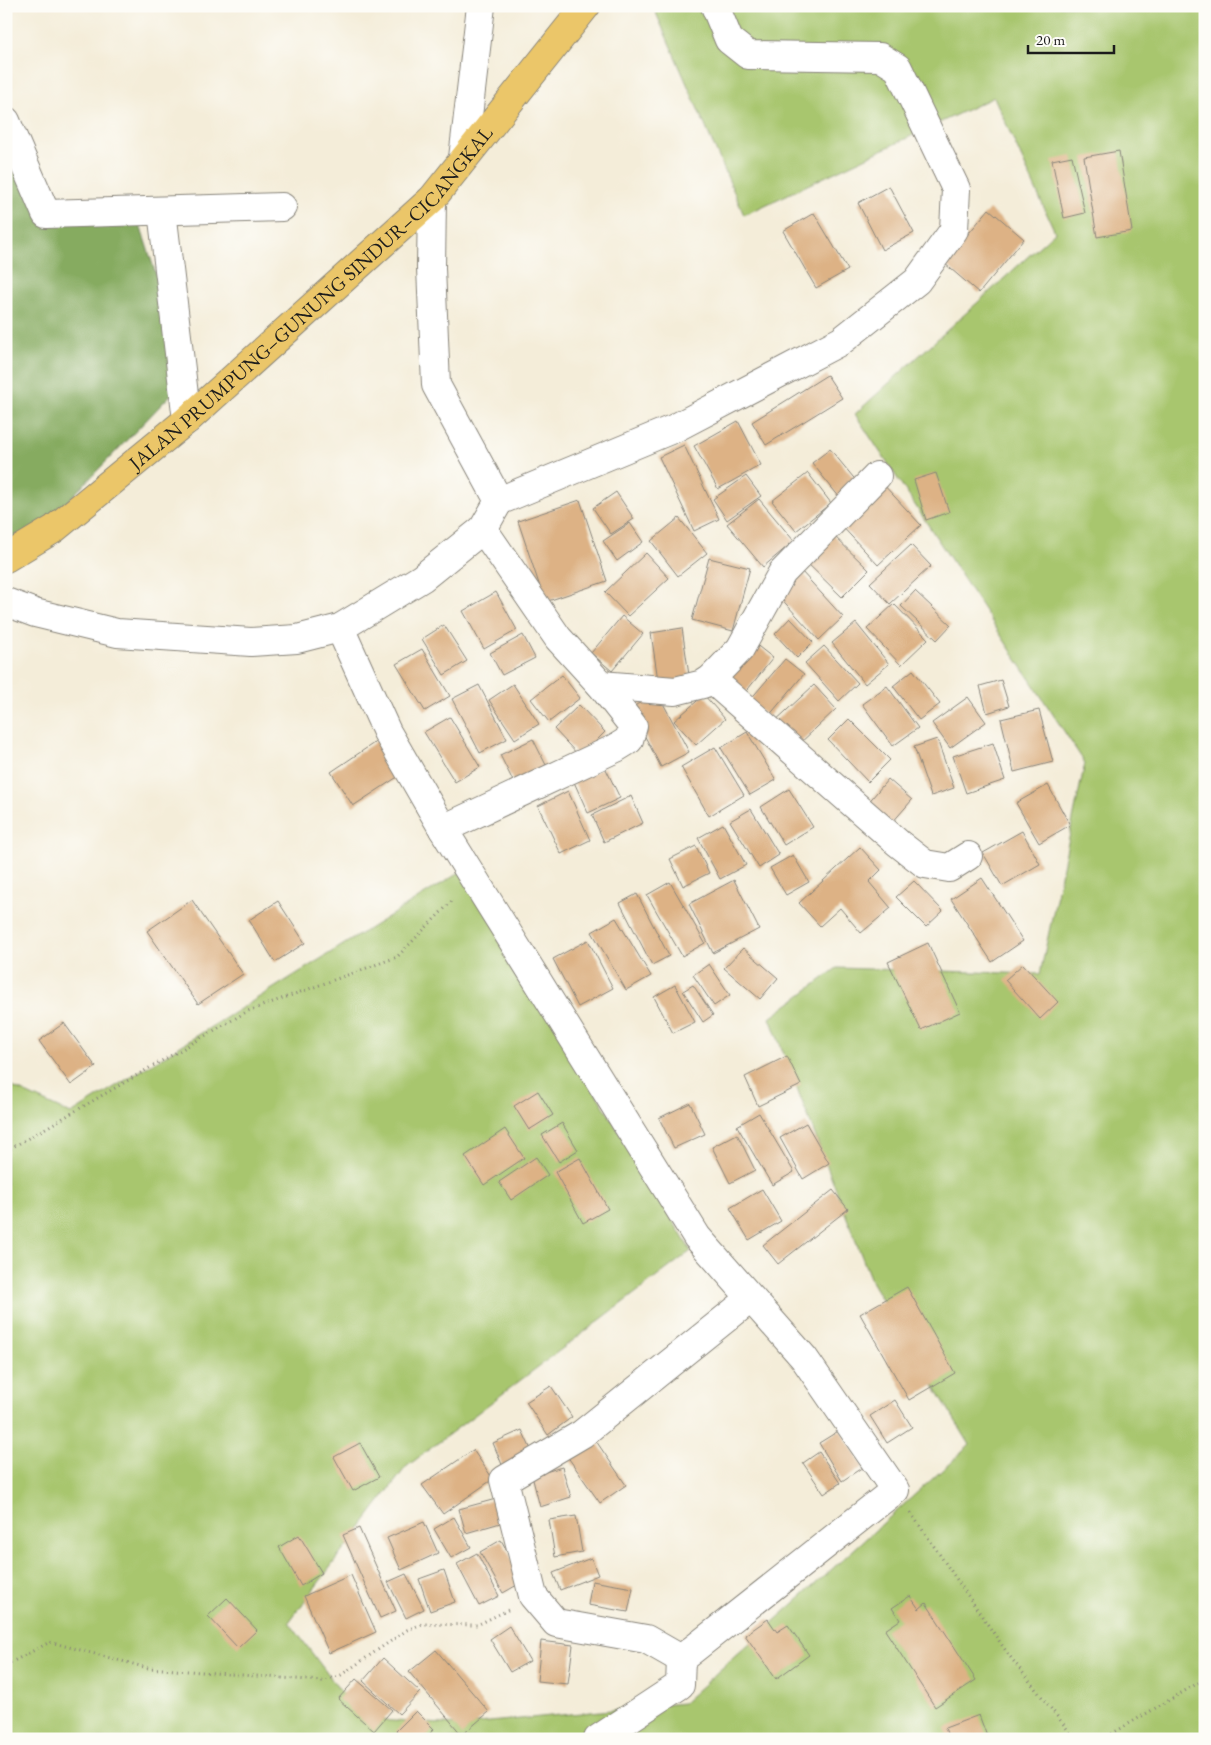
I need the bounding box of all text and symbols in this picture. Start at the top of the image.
scale bar [1028,22,1115,54]
text: 20 m [1036,30,1065,49]
street label: JALAN PRUMPUNG–GUNUNG SINDUR–CICANGKAL [122,120,498,477]

